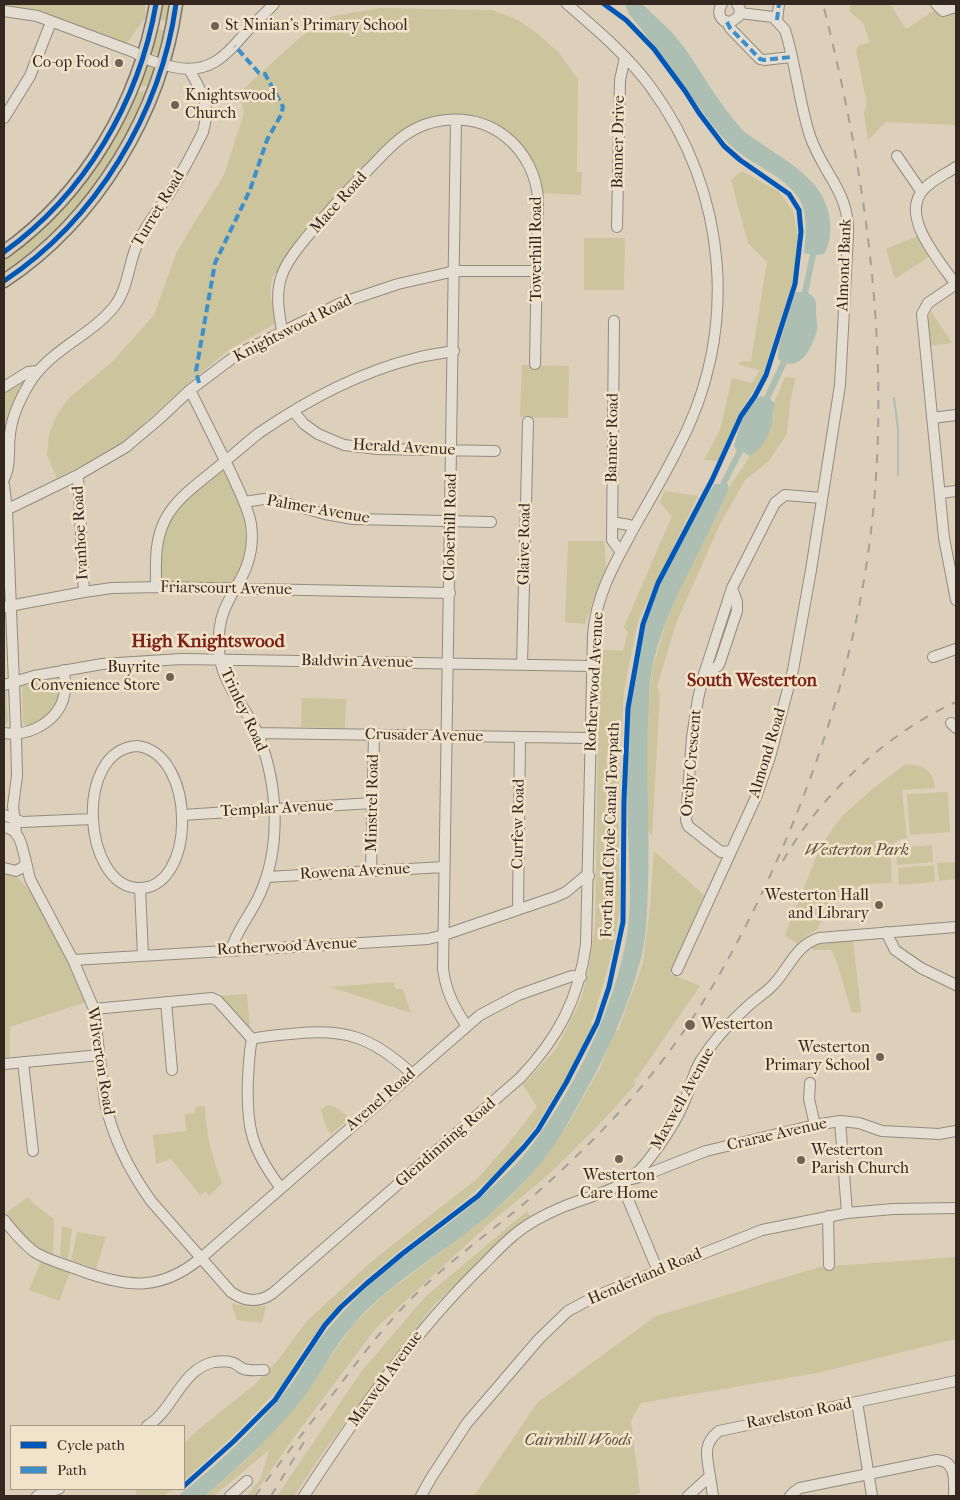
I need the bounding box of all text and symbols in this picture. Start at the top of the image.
place label: St Ninian's Primary School [225,16,408,36]
marker: St Ninian's Primary School [209,20,221,32]
place label: Co-op Food [32,53,109,73]
marker: Co-op Food [113,57,125,69]
place label: Knightswood Church [185,86,276,124]
street label: Banner Drive [609,95,629,189]
marker: Knightswood Church [169,99,181,111]
street label: Turret Road [129,167,189,251]
street label: Mace Road [306,168,372,238]
street label: Towerhill Road [527,197,547,301]
street label: Almond Bank [834,218,856,312]
street label: Knightswood Road [231,291,355,367]
street label: Banner Road [603,393,623,483]
street label: Herald Avenue [352,436,456,460]
street label: Cloberhill Road [440,473,462,581]
street label: Ivanhoe Road [69,485,93,581]
street label: Palmer Avenue [265,491,371,529]
street label: Glaive Road [515,503,535,585]
street label: Friarscourt Avenue [160,578,292,600]
street label: Rotherwood Avenue [582,611,608,753]
district label: High Knightswood [131,631,285,653]
street label: Baldwin Avenue [301,651,413,673]
place label: Buyrite Convenience Store [31,658,160,696]
street label: Trinley Road [215,665,271,755]
marker: Buyrite Convenience Store [164,671,176,683]
district label: South Westerton [687,671,817,693]
street label: Almond Road [745,706,791,800]
street label: Orchy Crescent [678,708,706,818]
street label: Forth and Clyde Canal Towpath [598,722,624,938]
street label: Crusader Avenue [365,725,483,747]
street label: Minstrel Road [363,754,383,852]
street label: Curfew Road [509,779,529,869]
street label: Templar Avenue [220,796,334,822]
park label: Westerton Park [805,841,909,861]
street label: Rowena Avenue [299,860,411,884]
place label: Westerton Hall and Library [765,886,869,924]
marker: Westerton Hall and Library [873,899,885,911]
street label: Rotherwood Avenue [216,934,358,960]
street label: Wilverton Road [82,1006,118,1116]
place label: Westerton [701,1015,773,1035]
marker: Westerton [683,1018,697,1032]
place label: Westerton Primary School [765,1038,870,1076]
street label: Maxwell Avenue [647,1045,719,1153]
marker: Westerton Primary School [874,1051,886,1063]
street label: Avenel Road [342,1064,420,1136]
street label: Glendinning Road [392,1094,500,1192]
street label: Crarae Avenue [725,1114,829,1156]
place label: Westerton Parish Church [811,1141,909,1179]
marker: Westerton Care Home [613,1153,625,1165]
marker: Westerton Parish Church [795,1154,807,1166]
place label: Westerton Care Home [580,1166,658,1204]
street label: Henderland Road [585,1244,705,1310]
street label: Maxwell Avenue [345,1327,427,1431]
street label: Ravelston Road [745,1394,853,1434]
legend [10,1425,185,1490]
park label: Cairnhill Woods [525,1431,631,1451]
text: Cycle path [57,1436,125,1454]
text: Path [57,1461,87,1479]

